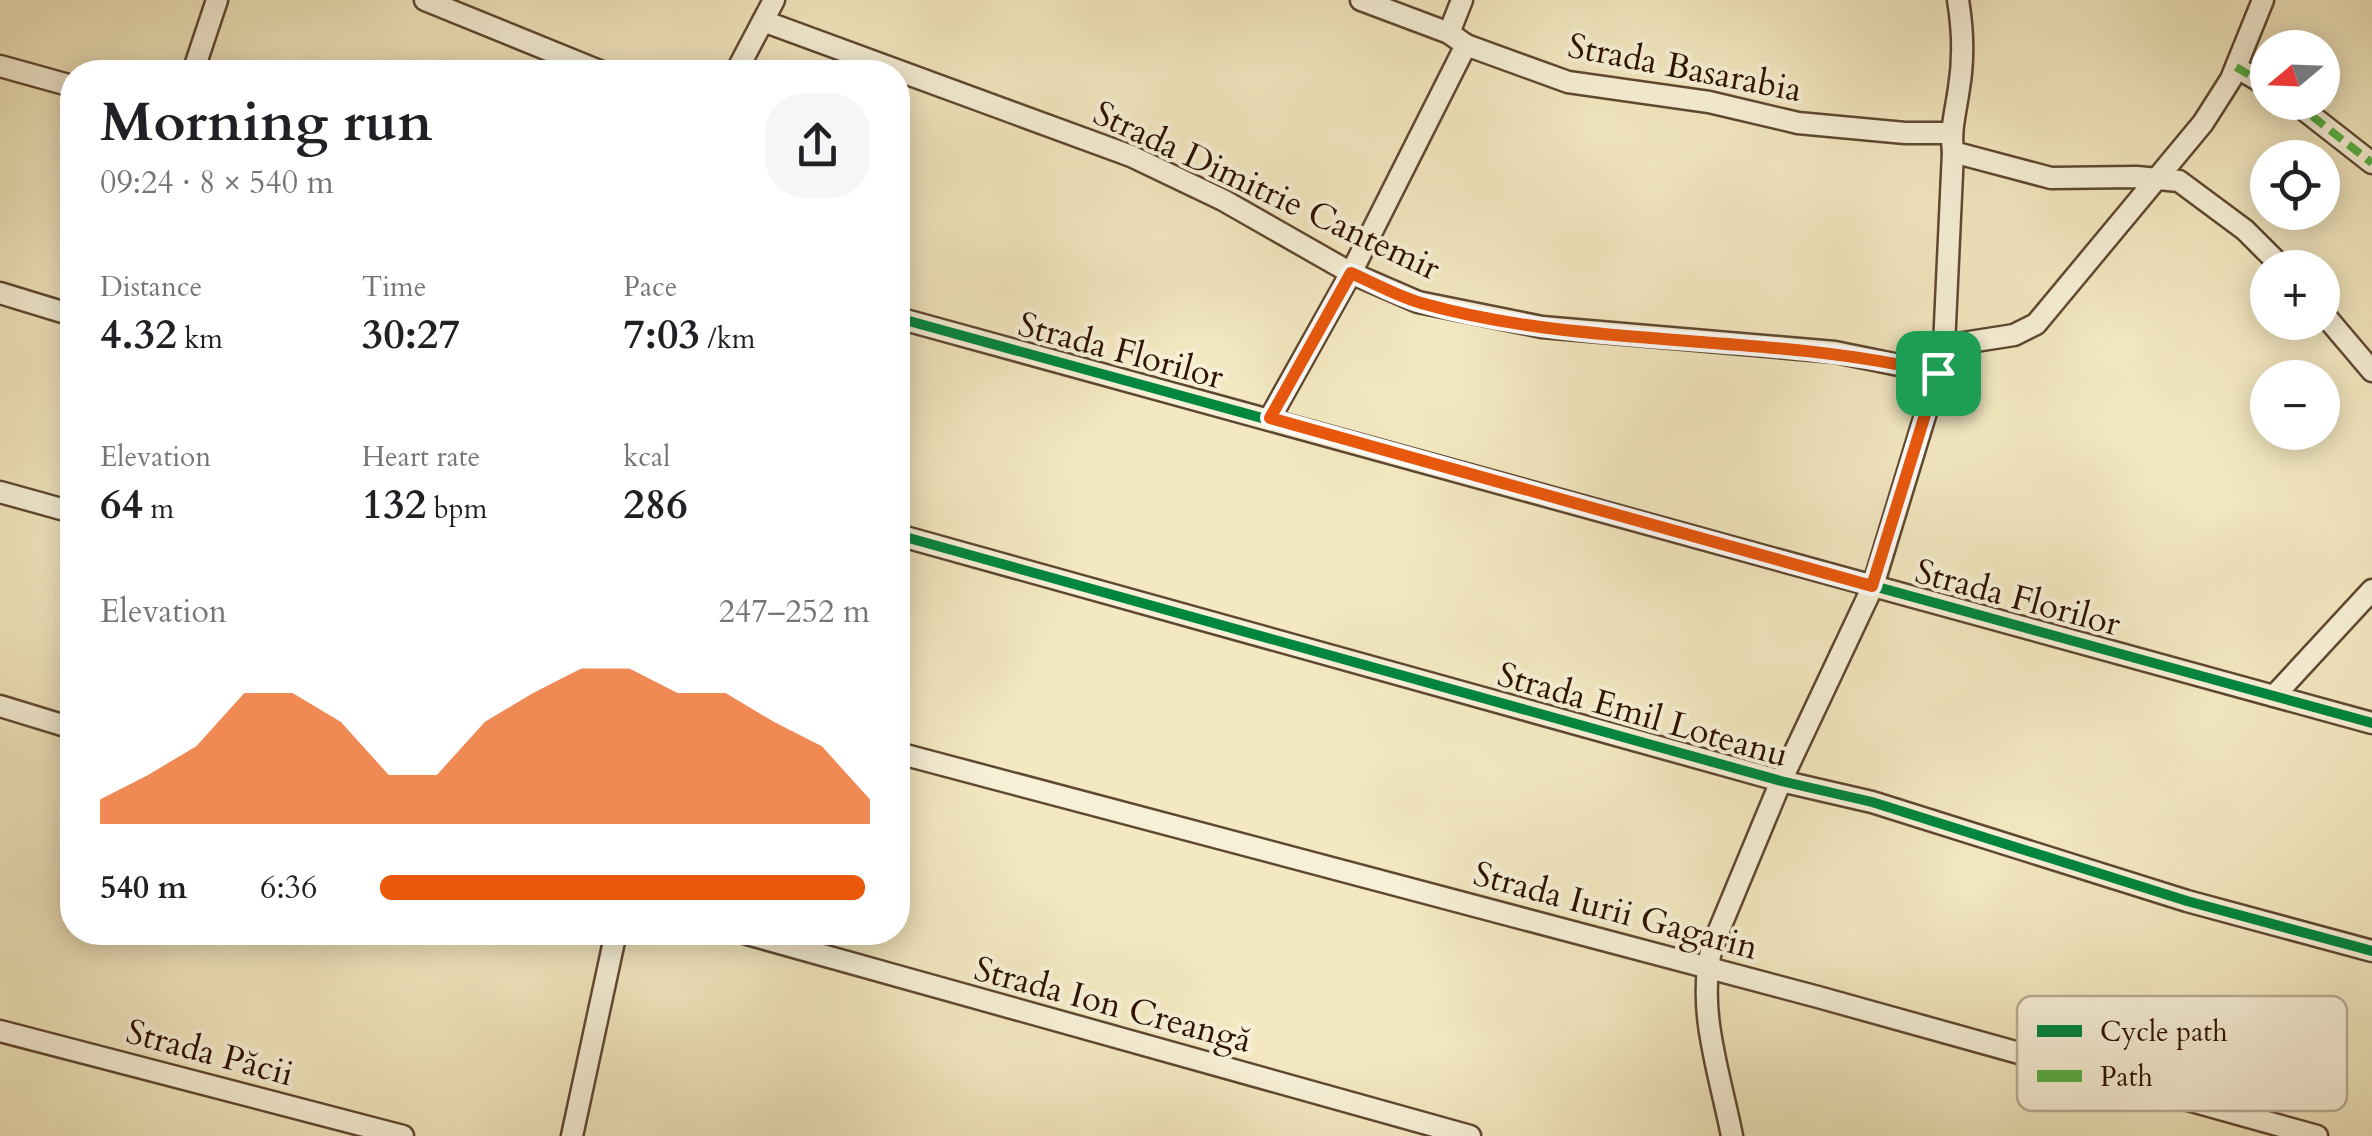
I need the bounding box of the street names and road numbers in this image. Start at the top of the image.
street label: Strada Basarabia [1564,22,1806,114]
street label: Strada Dimitrie Cantemir [1085,89,1448,292]
street label: Strada Florilor [1013,301,1229,401]
street label: Strada Florilor [1910,548,2126,648]
street label: Strada Emil Loteanu [1492,651,1794,779]
street label: Strada Iurii Gagarin [1468,850,1763,972]
street label: Strada Ion Creangă [969,945,1257,1065]
street label: Strada Păcii [121,1008,298,1098]

